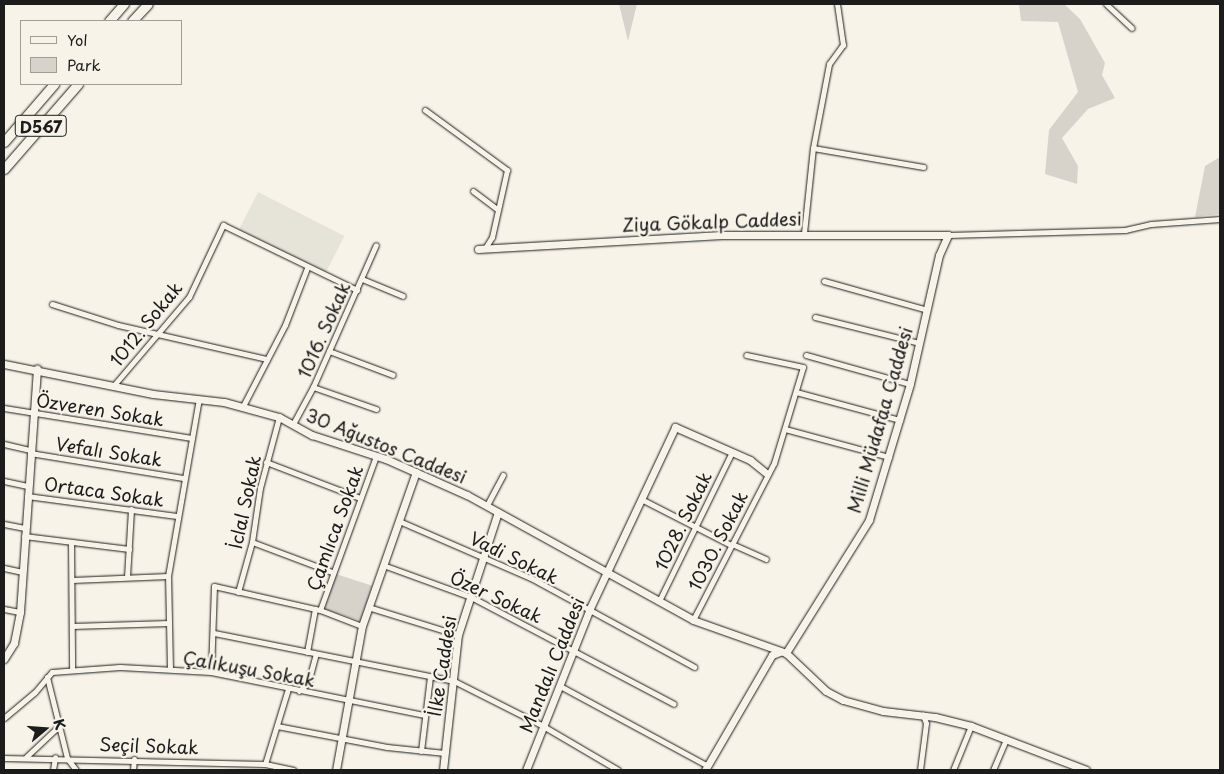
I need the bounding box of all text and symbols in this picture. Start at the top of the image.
legend [20,20,182,85]
text: Yol [67,28,88,51]
text: Park [67,53,101,76]
road number: D567 [15,112,67,140]
street label: Ziya Gökalp Caddesi [621,208,803,236]
street label: 1012. Sokak [104,276,188,372]
street label: 1016. Sokak [293,278,355,382]
street label: Milli Müdafaa Caddesi [843,324,917,516]
street label: Özveren Sokak [34,389,166,431]
street label: 30 Ağustos Caddesi [303,404,469,488]
street label: Vefalı Sokak [54,433,164,471]
street label: İclal Sokak [225,453,265,551]
street label: Çamlıca Sokak [302,463,368,593]
street label: 1028. Sokak [649,467,717,575]
street label: Ortaca Sokak [42,473,166,511]
street label: 1030. Sokak [684,487,752,595]
street label: Vadi Sokak [466,527,562,589]
street label: Özer Sokak [446,566,546,628]
street label: Mandalı Caddesi [515,594,589,736]
street label: İlke Caddesi [423,613,461,719]
street label: Çalıkuşu Sokak [181,647,317,691]
north arrow [20,704,70,754]
text: K [48,716,71,732]
street label: Seçil Sokak [99,733,199,759]

